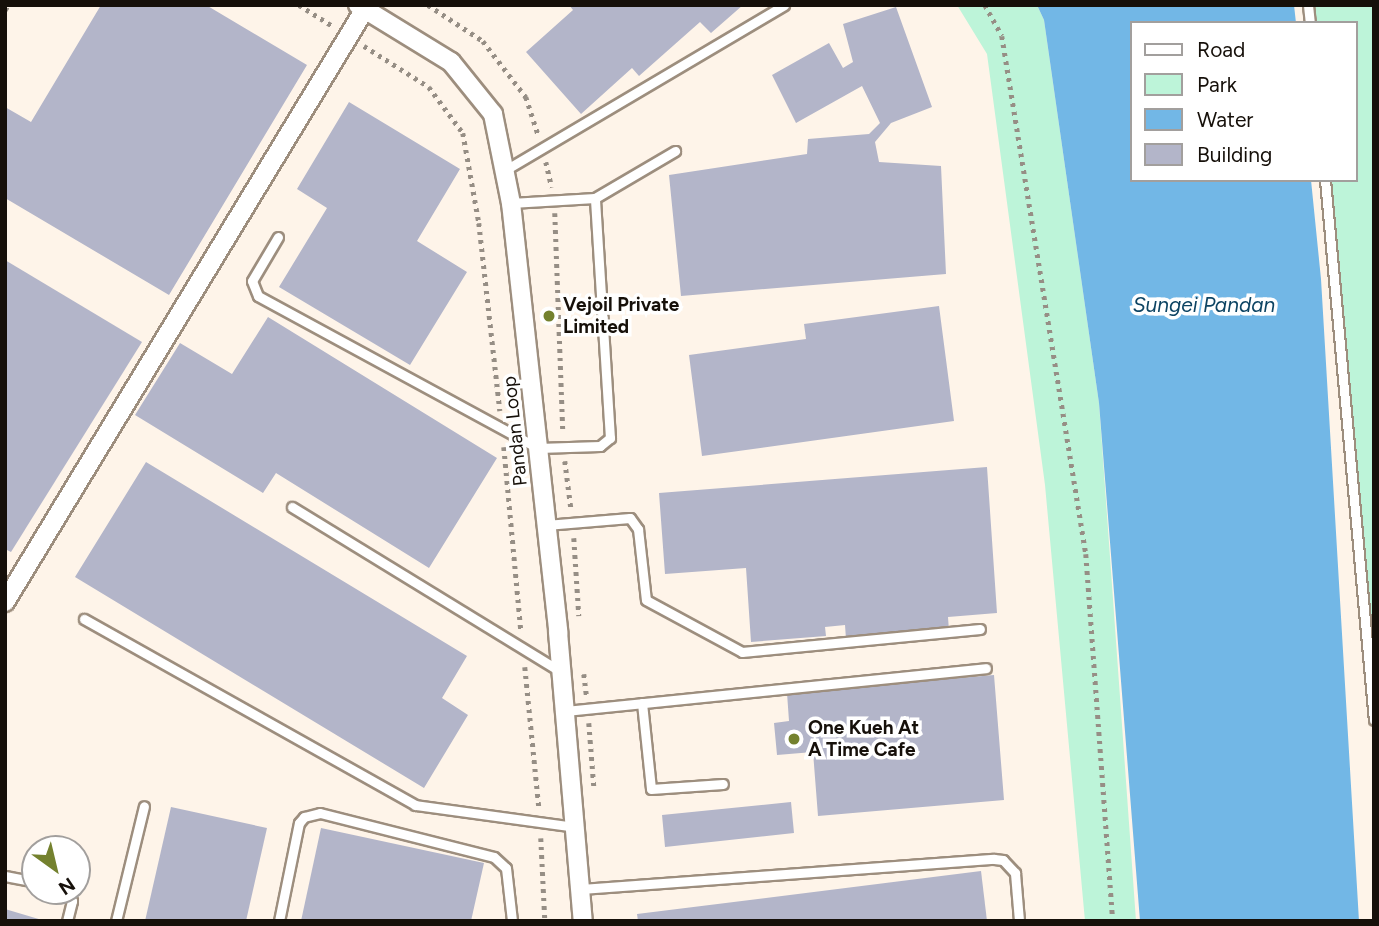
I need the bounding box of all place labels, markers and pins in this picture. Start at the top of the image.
place label: Vejoil Private Limited [563,294,679,338]
marker: Vejoil Private Limited [541,308,557,324]
place label: One Kueh At A Time Cafe [808,717,919,761]
marker: One Kueh At A Time Cafe [786,731,802,747]

